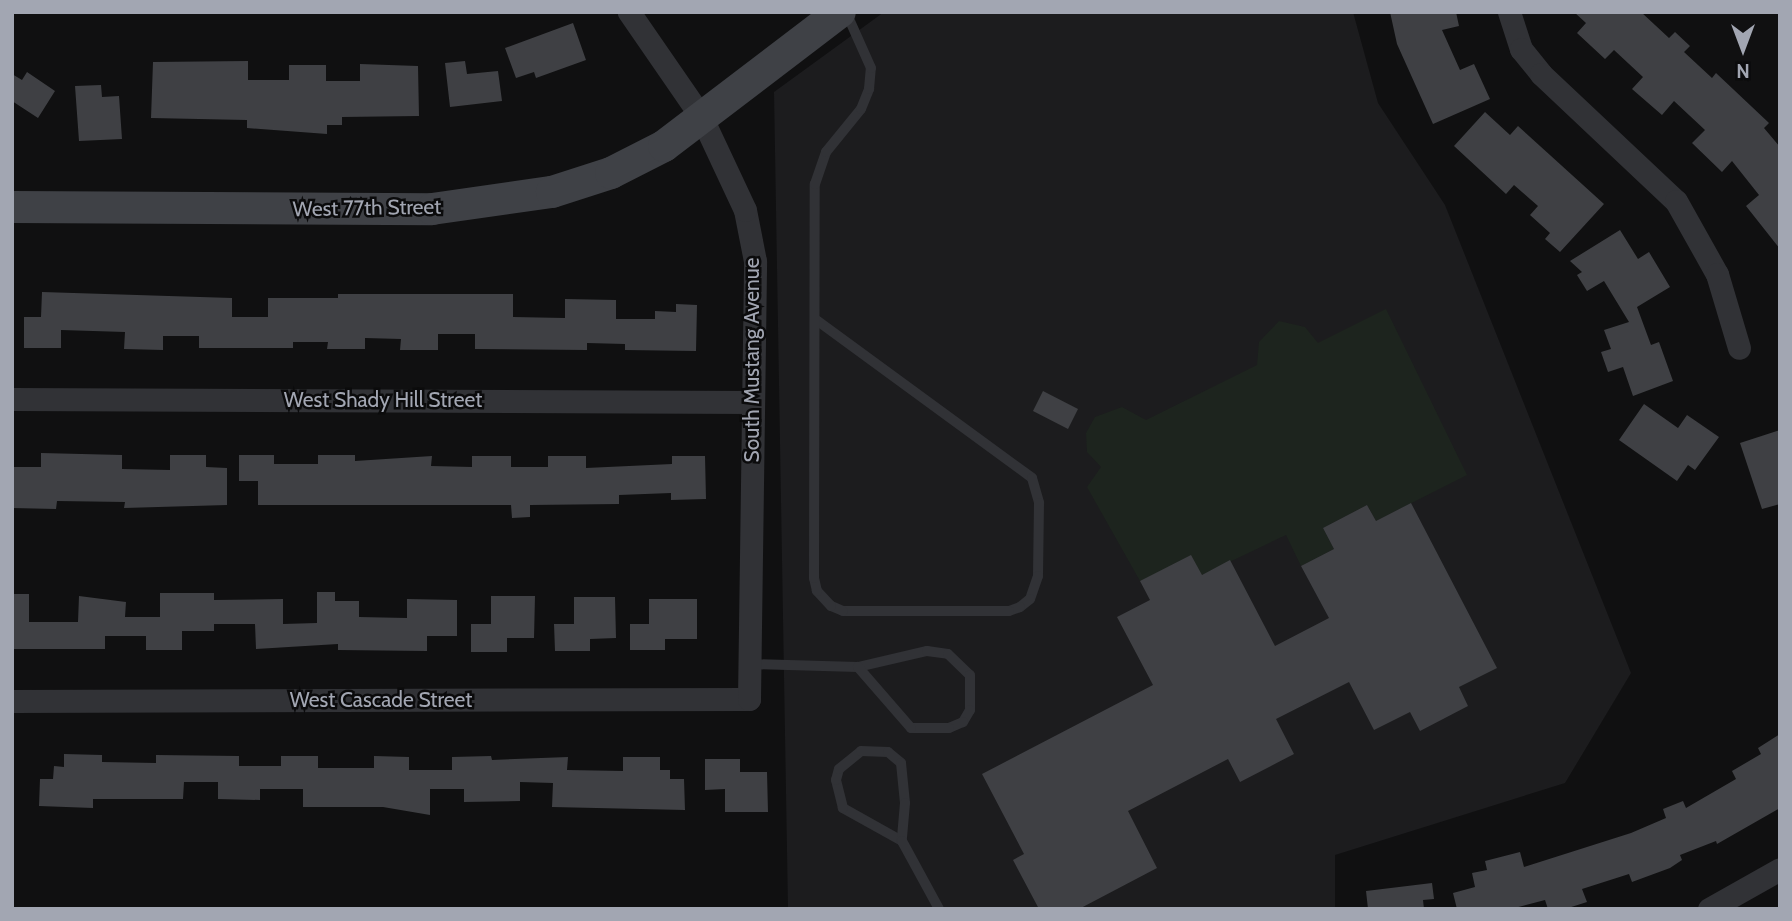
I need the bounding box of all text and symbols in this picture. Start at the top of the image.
north arrow [1708,14,1778,84]
text: N [1736,59,1750,82]
street label: West 77th Street [293,194,441,222]
street label: South Mustang Avenue [739,257,765,463]
street label: West Shady Hill Street [284,387,482,413]
street label: West Cascade Street [290,687,472,713]

